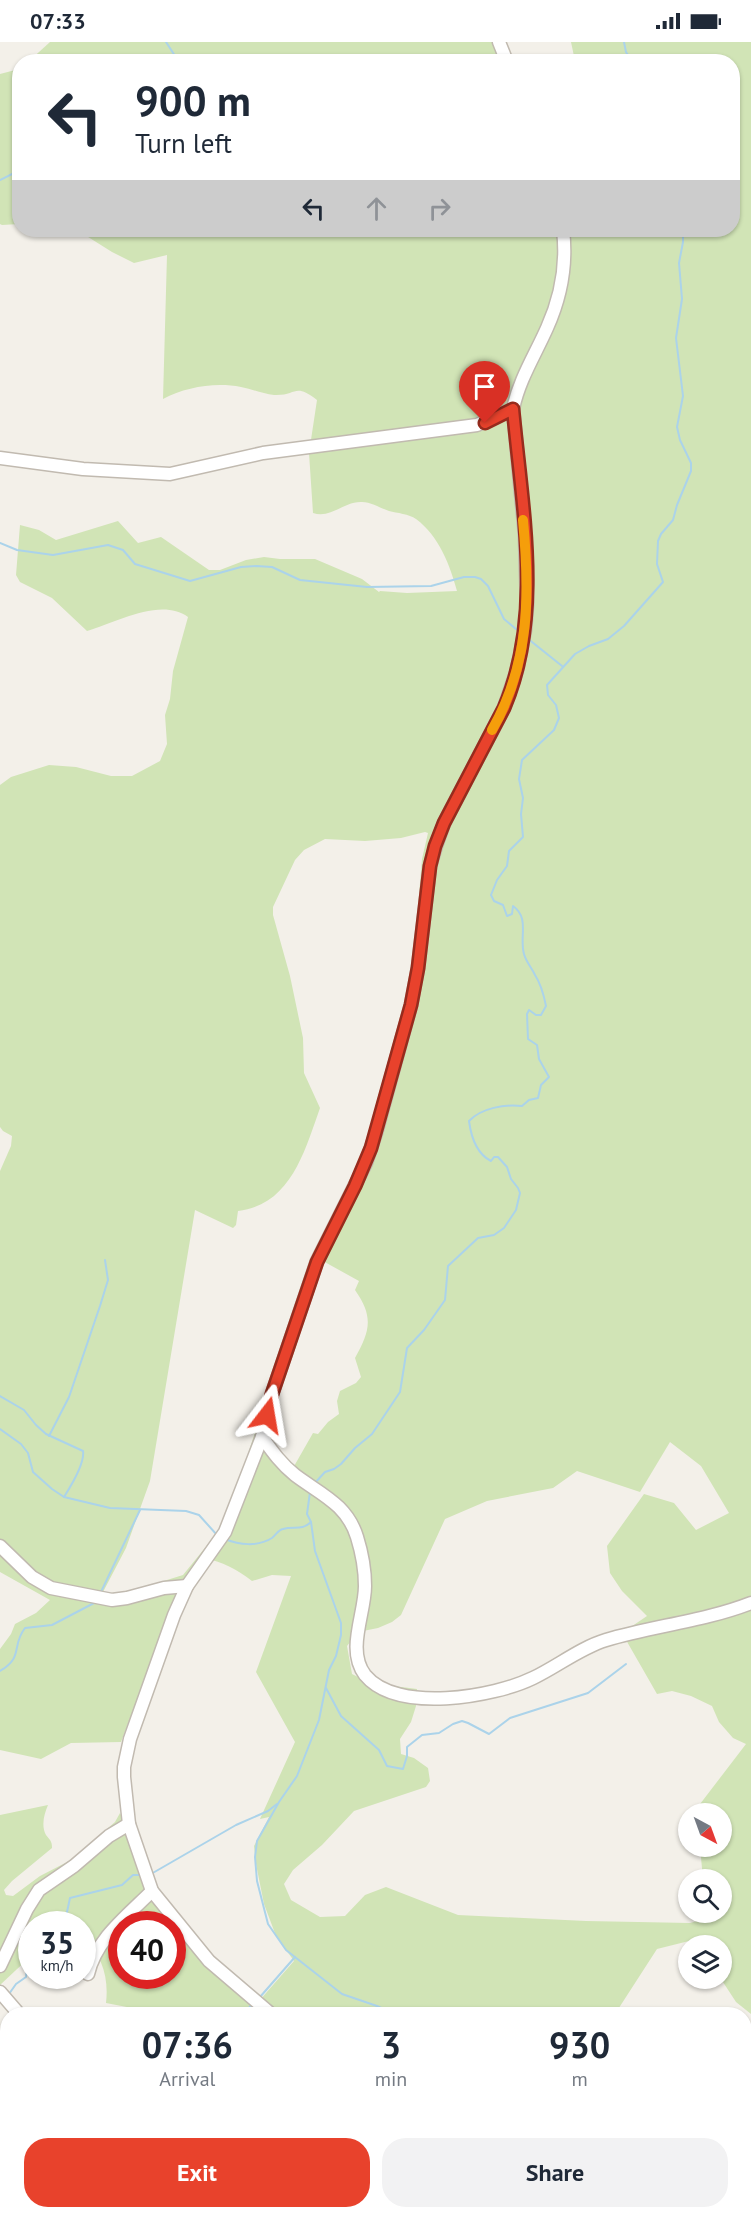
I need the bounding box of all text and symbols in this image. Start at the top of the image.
text: 07:33 [30,7,86,35]
text: 900 m [135,73,251,128]
icon: left [36,78,114,156]
text: Turn left [135,126,232,160]
icon: left [297,192,330,225]
icon: ahead [360,192,393,225]
icon: right [423,192,456,225]
pin [459,361,510,423]
icon: arrive [468,370,501,403]
position arrow [235,1383,299,1447]
north arrow [678,1803,732,1857]
map controls [678,1803,732,1989]
button: search [678,1869,732,1923]
speed limit sign: 40 [108,1911,186,1989]
text: 35 [40,1923,74,1962]
button: layers [678,1935,732,1989]
text: km/h [41,1956,73,1975]
text: 07:36 [142,2021,233,2068]
text: 3 [381,2021,401,2068]
text: 930 [549,2021,610,2068]
text: Arrival [159,2066,215,2092]
text: min [375,2066,407,2092]
text: m [572,2066,588,2092]
button: Exit [24,2138,370,2207]
button: Share [382,2138,728,2207]

